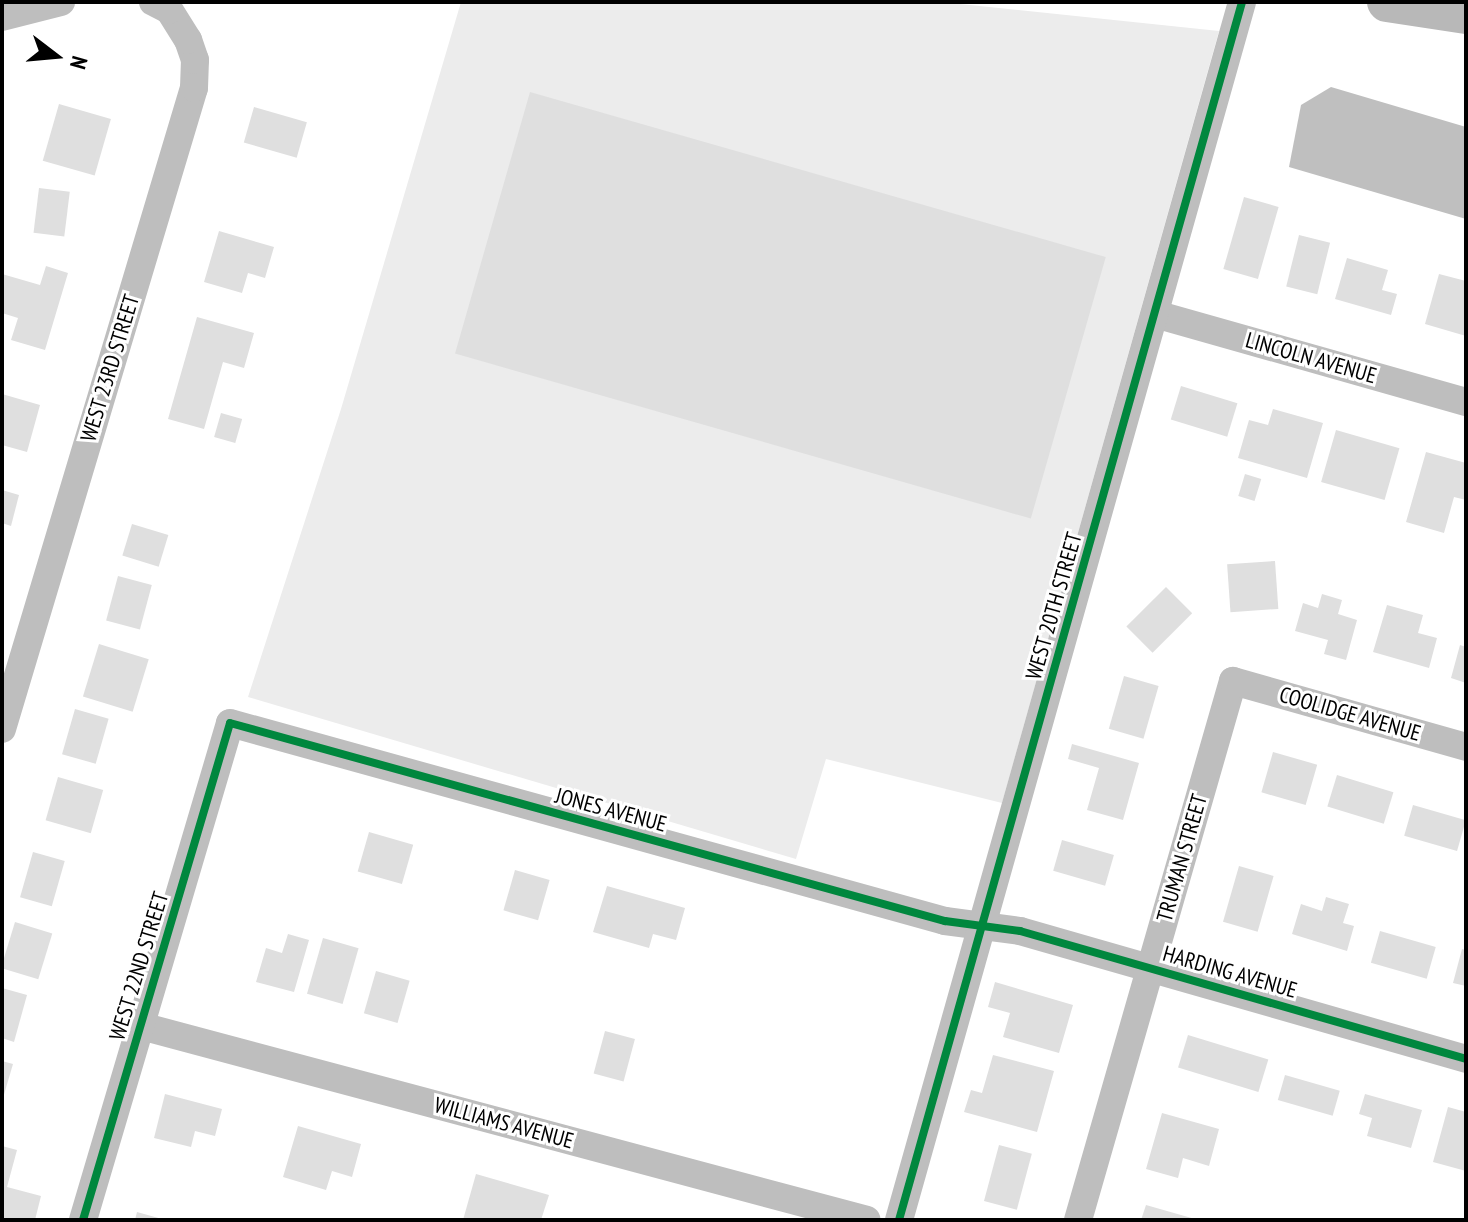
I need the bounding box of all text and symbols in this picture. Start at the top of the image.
north arrow [16,16,96,96]
text: N [64,53,94,72]
street label: WEST 23RD STREET [75,291,145,445]
street label: LINCOLN AVENUE [1242,327,1380,389]
street label: WEST 20TH STREET [1020,529,1088,683]
street label: COOLIDGE AVENUE [1276,681,1424,747]
street label: JONES AVENUE [552,782,670,838]
street label: TRUMAN STREET [1151,791,1213,925]
street label: WEST 22ND STREET [104,888,174,1044]
street label: HARDING AVENUE [1160,940,1300,1004]
street label: WILLIAMS AVENUE [431,1092,577,1154]

